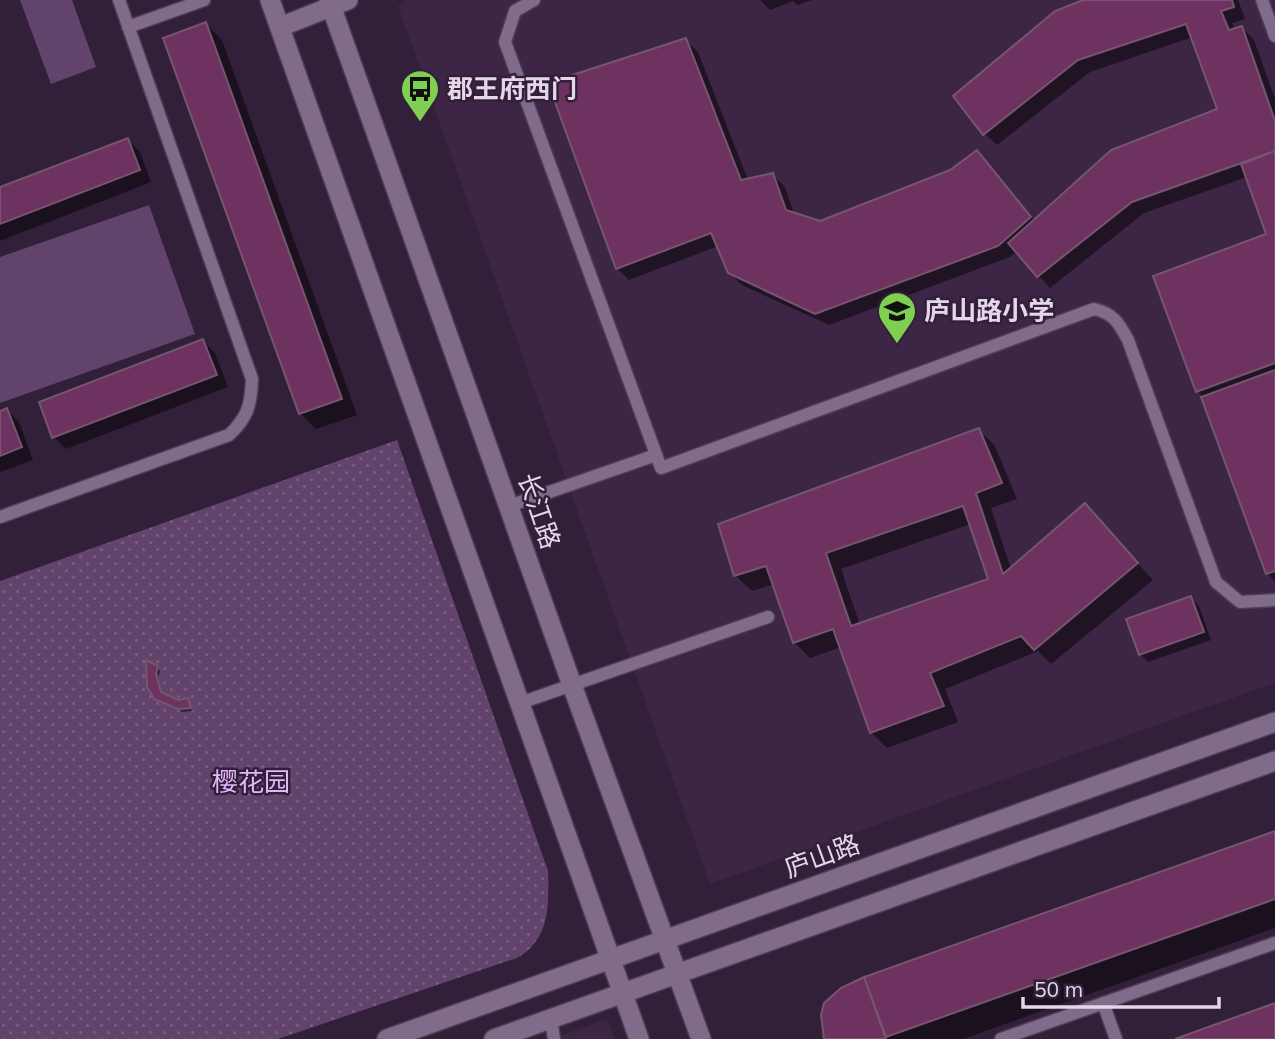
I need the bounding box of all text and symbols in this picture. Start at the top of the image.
bus stop icon: 郡王府西门 [399,68,441,123]
place label: 郡王府西门 [447,72,577,105]
school or university icon: 庐山路小学 [876,290,918,345]
place label: 庐山路小学 [924,294,1054,327]
street label: 长江路 [511,469,568,553]
park label: 樱花园 [212,765,290,798]
street label: 庐山路 [780,827,864,884]
scale bar [1023,965,1219,1009]
text: 50 m [1034,976,1083,1002]

